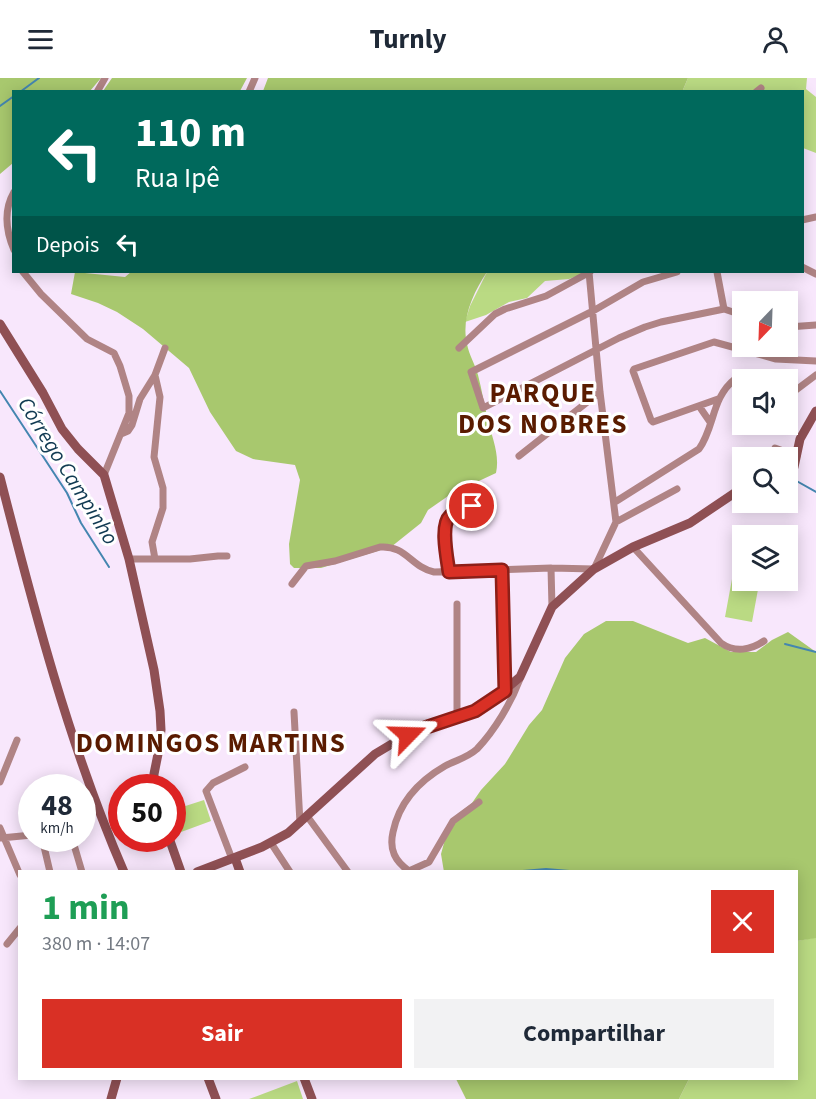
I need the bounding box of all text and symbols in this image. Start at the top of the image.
text: Turnly [369,20,447,59]
icon: menu [24,23,57,56]
icon: person [759,23,792,56]
text: 110 m [135,103,246,163]
icon: left [36,114,114,192]
text: Rua Ipê [135,159,220,198]
icon: left [111,228,144,261]
text: Depois [36,229,99,261]
north arrow [732,291,798,357]
map controls [732,291,798,591]
button: sound [732,369,798,435]
district label: PARQUE DOS NOBRES [458,374,628,444]
water label: Córrego Campinho [10,391,126,551]
button: search [732,447,798,513]
pin [446,480,497,531]
icon: arrive [455,489,488,522]
button: layers [732,525,798,591]
position arrow [376,703,440,767]
district label: DOMINGOS MARTINS [76,724,346,763]
speed limit sign: 50 [108,774,186,852]
text: 48 [41,784,73,827]
text: km/h [40,818,74,839]
text: 1 min [42,882,130,933]
button: close [711,890,774,953]
text: 380 m · 14:07 [42,930,150,958]
button: Sair [42,999,402,1068]
button: Compartilhar [414,999,774,1068]

